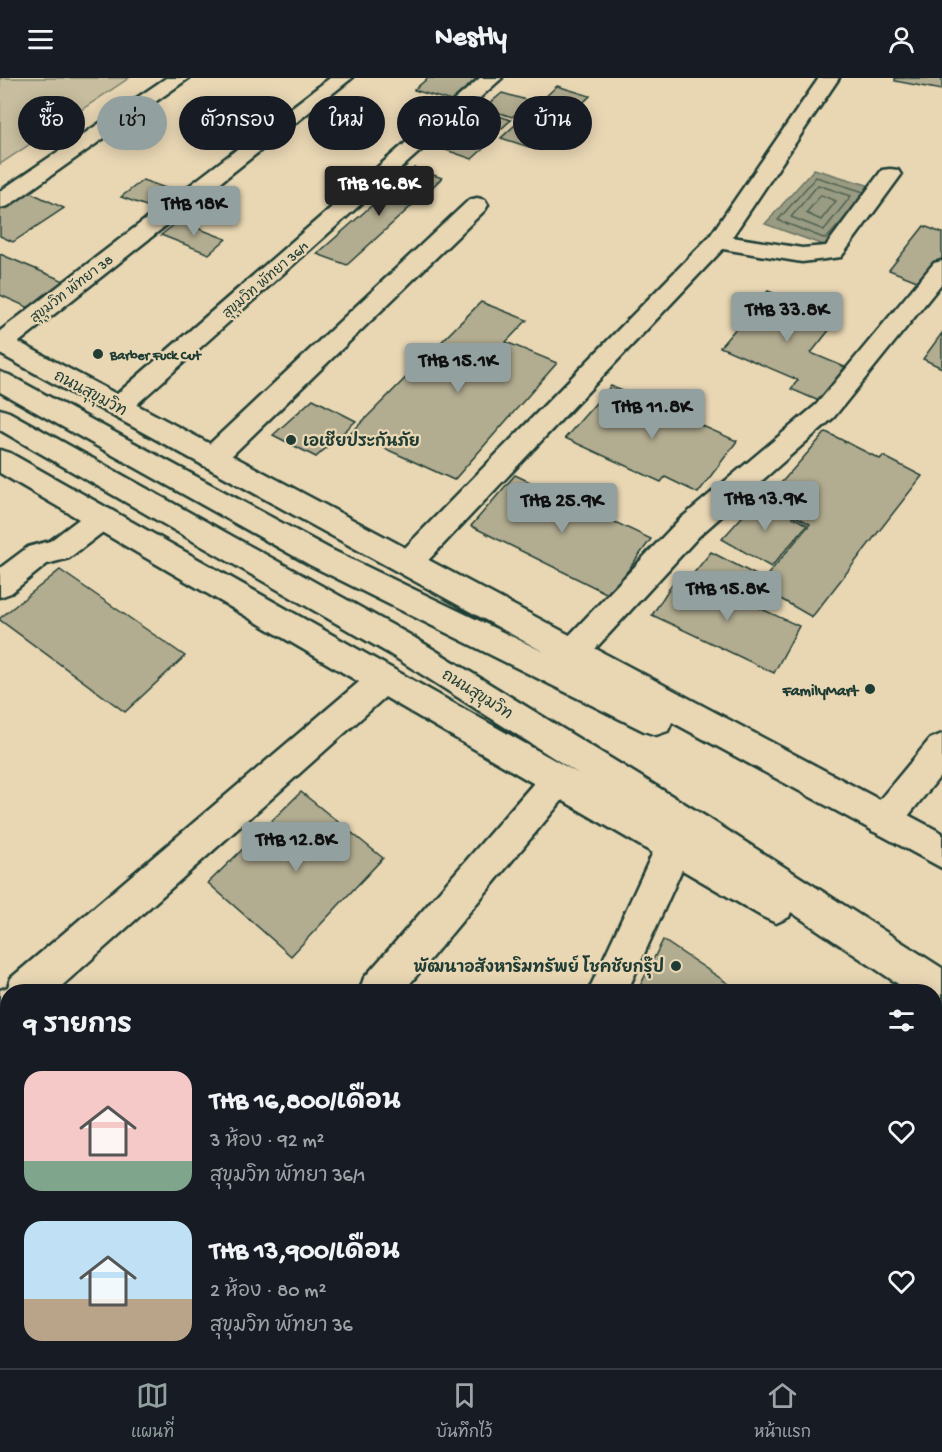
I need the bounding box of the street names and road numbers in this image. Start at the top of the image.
street label: สุขุมวิท พัทยา 36/1 [219,238,313,323]
street label: สุขุมวิท พัทยา 38 [27,251,118,328]
street label: ถนนสุขุมวิท [50,364,131,422]
street label: ถนนสุขุมวิท [437,663,517,725]

